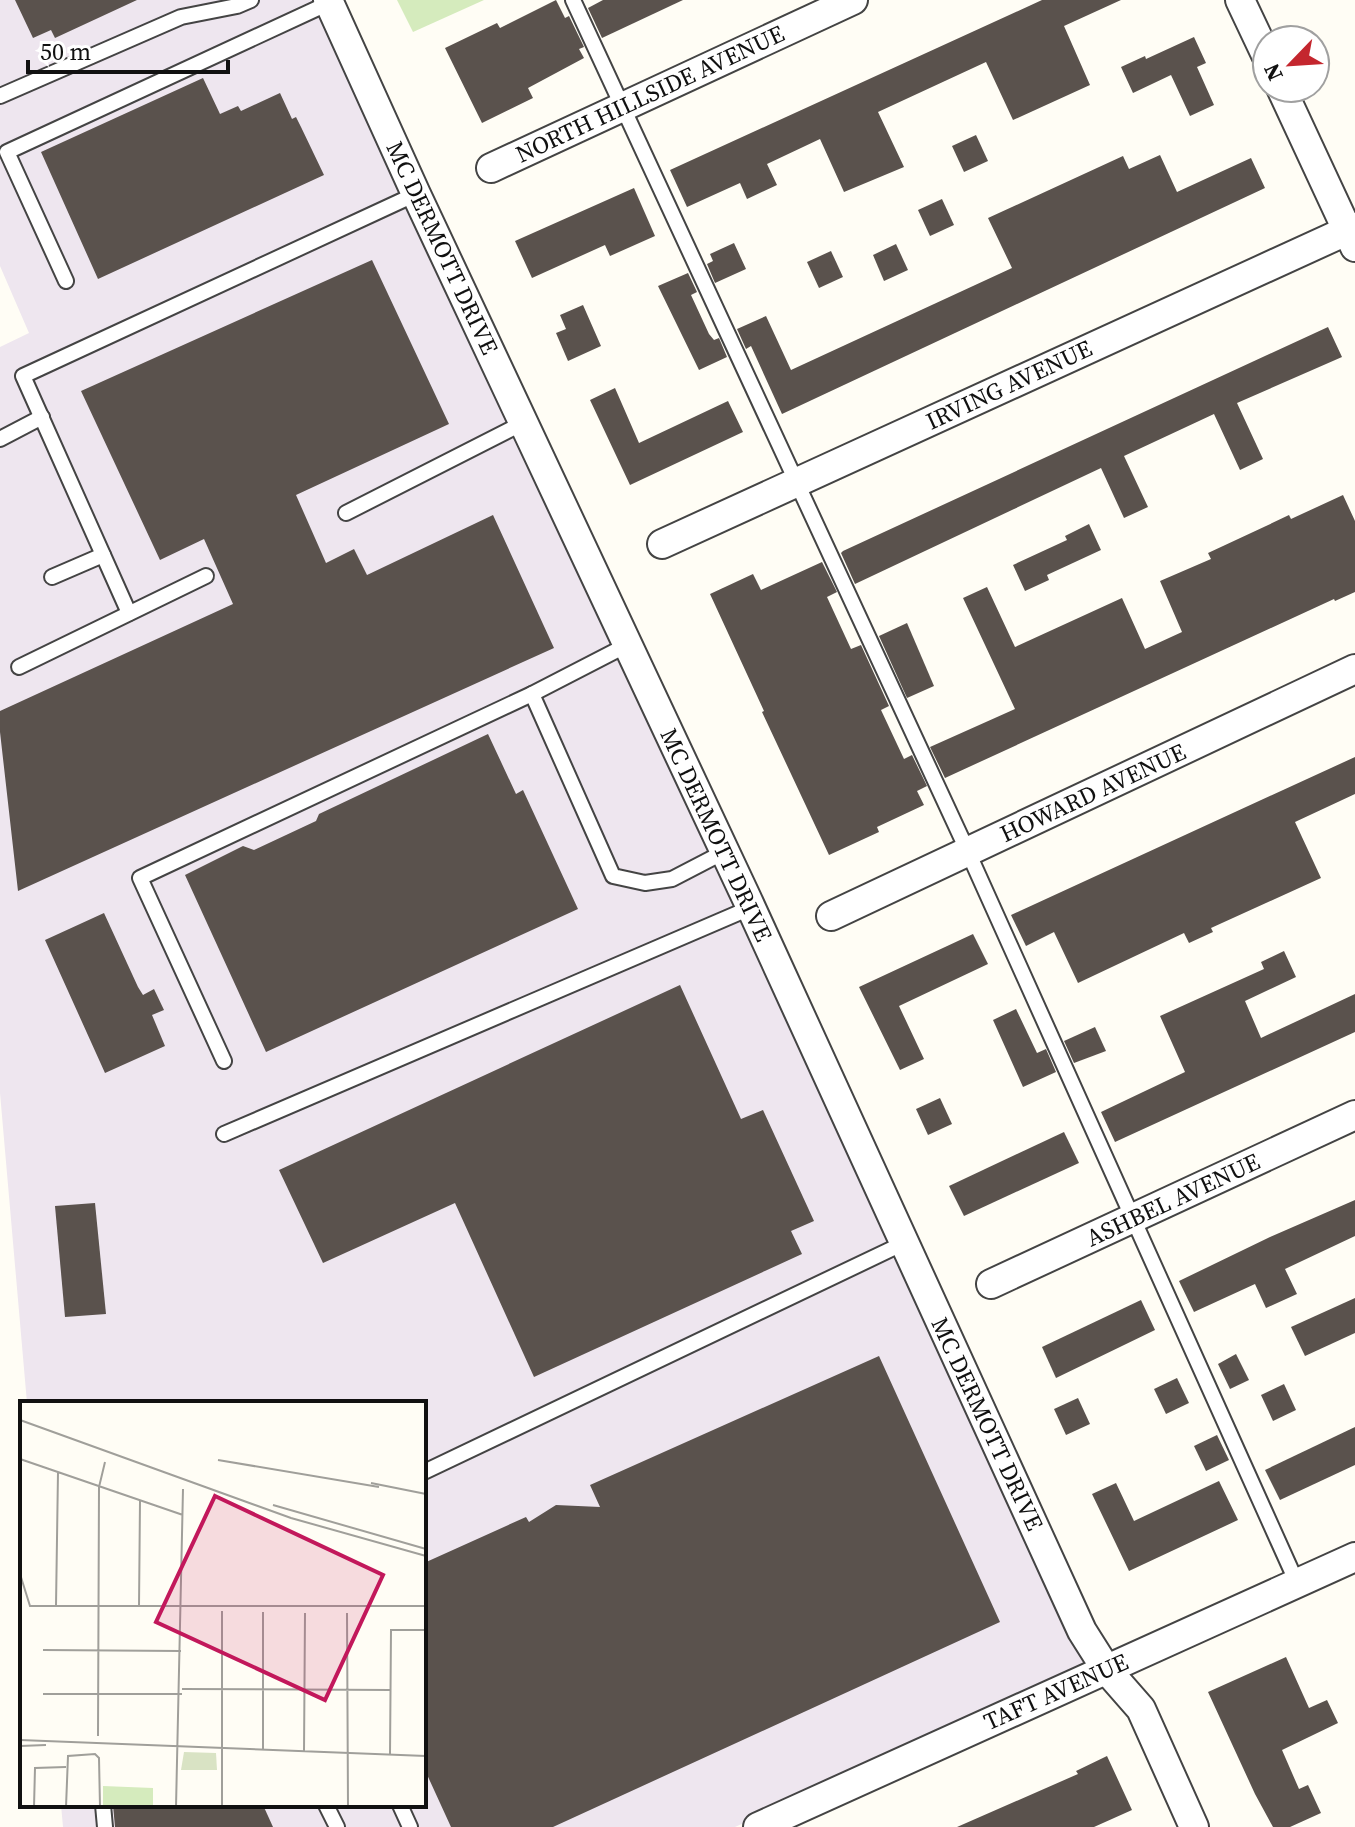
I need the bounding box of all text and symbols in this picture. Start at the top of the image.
street label: NORTH HILLSIDE AVENUE [510,17,789,170]
scale bar [28,24,228,74]
north arrow [1251,24,1331,104]
text: 50 m [40,35,91,68]
text: N [1256,59,1290,86]
street label: MC DERMOTT DRIVE [378,136,506,360]
street label: IRVING AVENUE [920,332,1097,438]
street label: MC DERMOTT DRIVE [652,723,780,947]
street label: HOWARD AVENUE [994,735,1191,850]
street label: ASHBEL AVENUE [1080,1145,1265,1254]
street label: MC DERMOTT DRIVE [923,1312,1051,1536]
inset map [20,1401,426,1807]
street label: TAFT AVENUE [978,1645,1133,1738]

